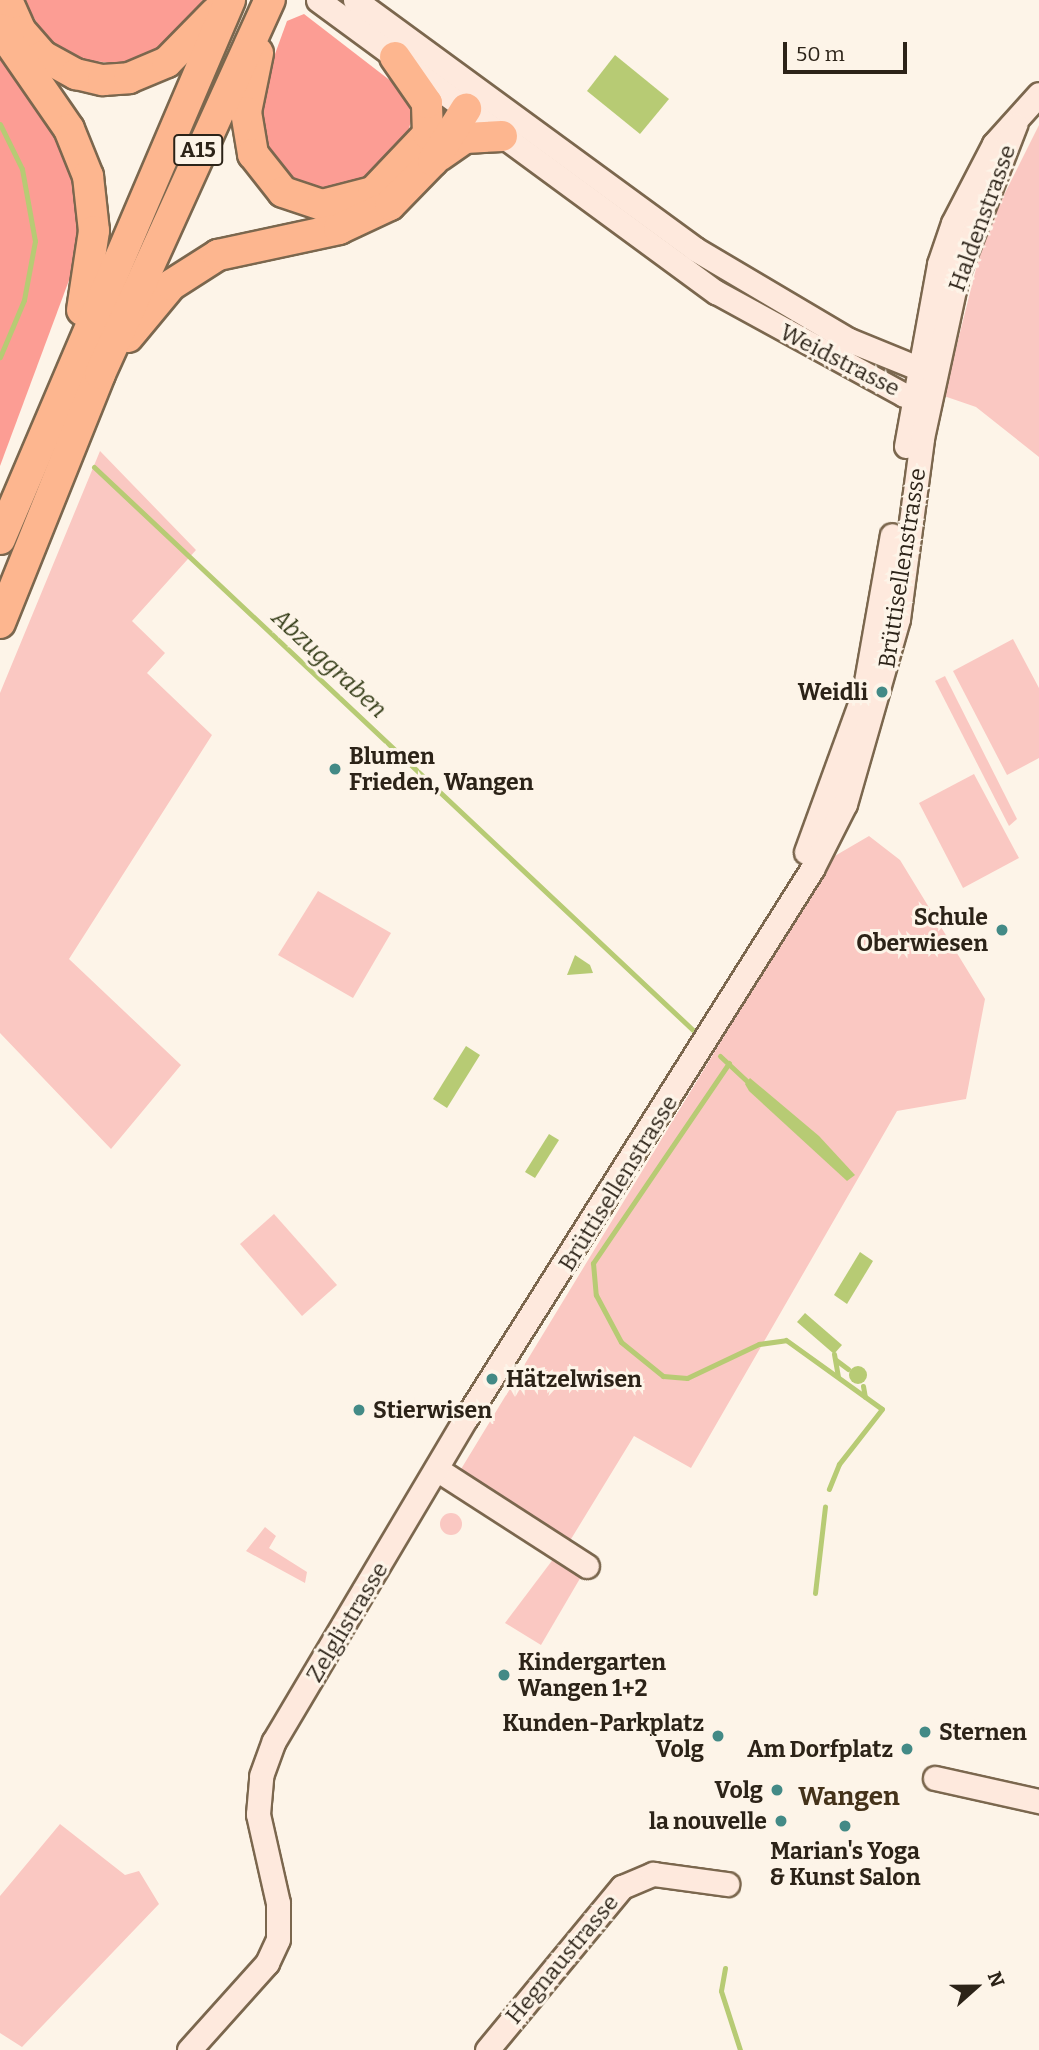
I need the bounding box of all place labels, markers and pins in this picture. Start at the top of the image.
place label: Weidli [798,678,868,706]
marker: Weidli [874,684,890,700]
place label: Blumen Frieden, Wangen [349,742,534,796]
marker: Blumen Frieden, Wangen [327,761,343,777]
place label: Schule Oberwiesen [856,903,988,957]
marker: Schule Oberwiesen [994,922,1010,938]
place label: Hätzelwisen [506,1365,642,1393]
marker: Hätzelwisen [484,1371,500,1387]
place label: Stierwisen [373,1396,492,1424]
marker: Stierwisen [351,1402,367,1418]
place label: Kindergarten Wangen 1+2 [518,1648,666,1702]
marker: Kindergarten Wangen 1+2 [496,1667,512,1683]
place label: Kunden-Parkplatz Volg [502,1709,704,1763]
place label: Sternen [939,1718,1027,1746]
marker: Sternen [917,1724,933,1740]
marker: Kunden-Parkplatz Volg [710,1728,726,1744]
place label: Am Dorfplatz [747,1735,893,1763]
marker: Am Dorfplatz [899,1741,915,1757]
place label: Volg [715,1776,763,1804]
marker: Volg [769,1782,785,1798]
place label: la nouvelle [649,1807,767,1835]
marker: la nouvelle [773,1813,789,1829]
marker: Marian's Yoga & Kunst Salon [837,1818,853,1834]
place label: Marian's Yoga & Kunst Salon [770,1837,920,1891]

